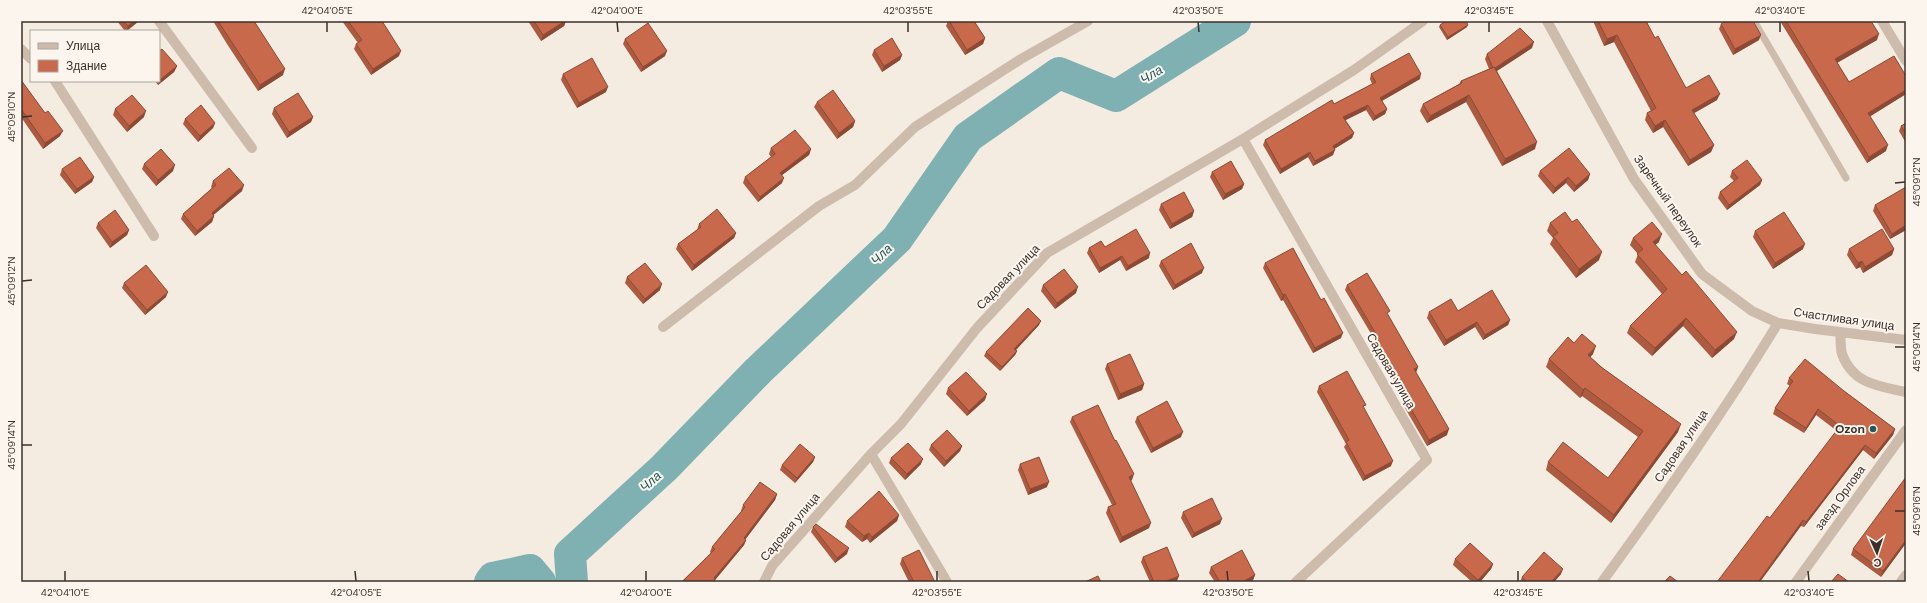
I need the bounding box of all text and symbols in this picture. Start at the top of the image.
text: 42°04'05"E [301,4,353,17]
text: 42°04'00"E [591,4,643,17]
text: 42°03'55"E [883,4,933,17]
text: 42°03'50"E [1173,4,1224,17]
text: 42°03'45"E [1464,4,1514,17]
text: 42°03'40"E [1755,4,1806,17]
legend [30,30,160,82]
text: Улица [66,38,100,54]
text: Здание [66,58,107,74]
water label: Чла [1137,61,1166,88]
text: 45°09'10"N [5,92,18,142]
street label: Заречный переулок [1630,152,1706,251]
text: 45°09'12"N [1910,157,1923,207]
water label: Чла [867,240,896,269]
street label: Садовая улица [973,241,1043,313]
text: 45°09'12"N [5,256,18,306]
street label: Счастливая улица [1792,304,1896,334]
text: 45°09'14"N [1910,322,1923,372]
street label: Садовая улица [1363,330,1419,412]
street label: Садовая улица [1651,406,1712,486]
text: 45°09'14"N [5,420,18,470]
place label: Ozon [1835,421,1865,437]
marker: Ozon [1868,424,1878,434]
street label: заезд Орлова [1811,462,1869,534]
water label: Чла [636,467,665,495]
text: 45°09'16"N [1910,486,1923,536]
street label: Садовая улица [757,489,824,565]
north arrow [1857,533,1897,573]
text: С [1873,556,1882,570]
text: 42°04'10"E [41,586,89,599]
text: 42°04'05"E [330,586,382,599]
text: 42°04'00"E [620,586,672,599]
text: 42°03'55"E [912,586,962,599]
text: 42°03'50"E [1203,586,1254,599]
text: 42°03'45"E [1493,586,1543,599]
text: 42°03'40"E [1784,586,1835,599]

